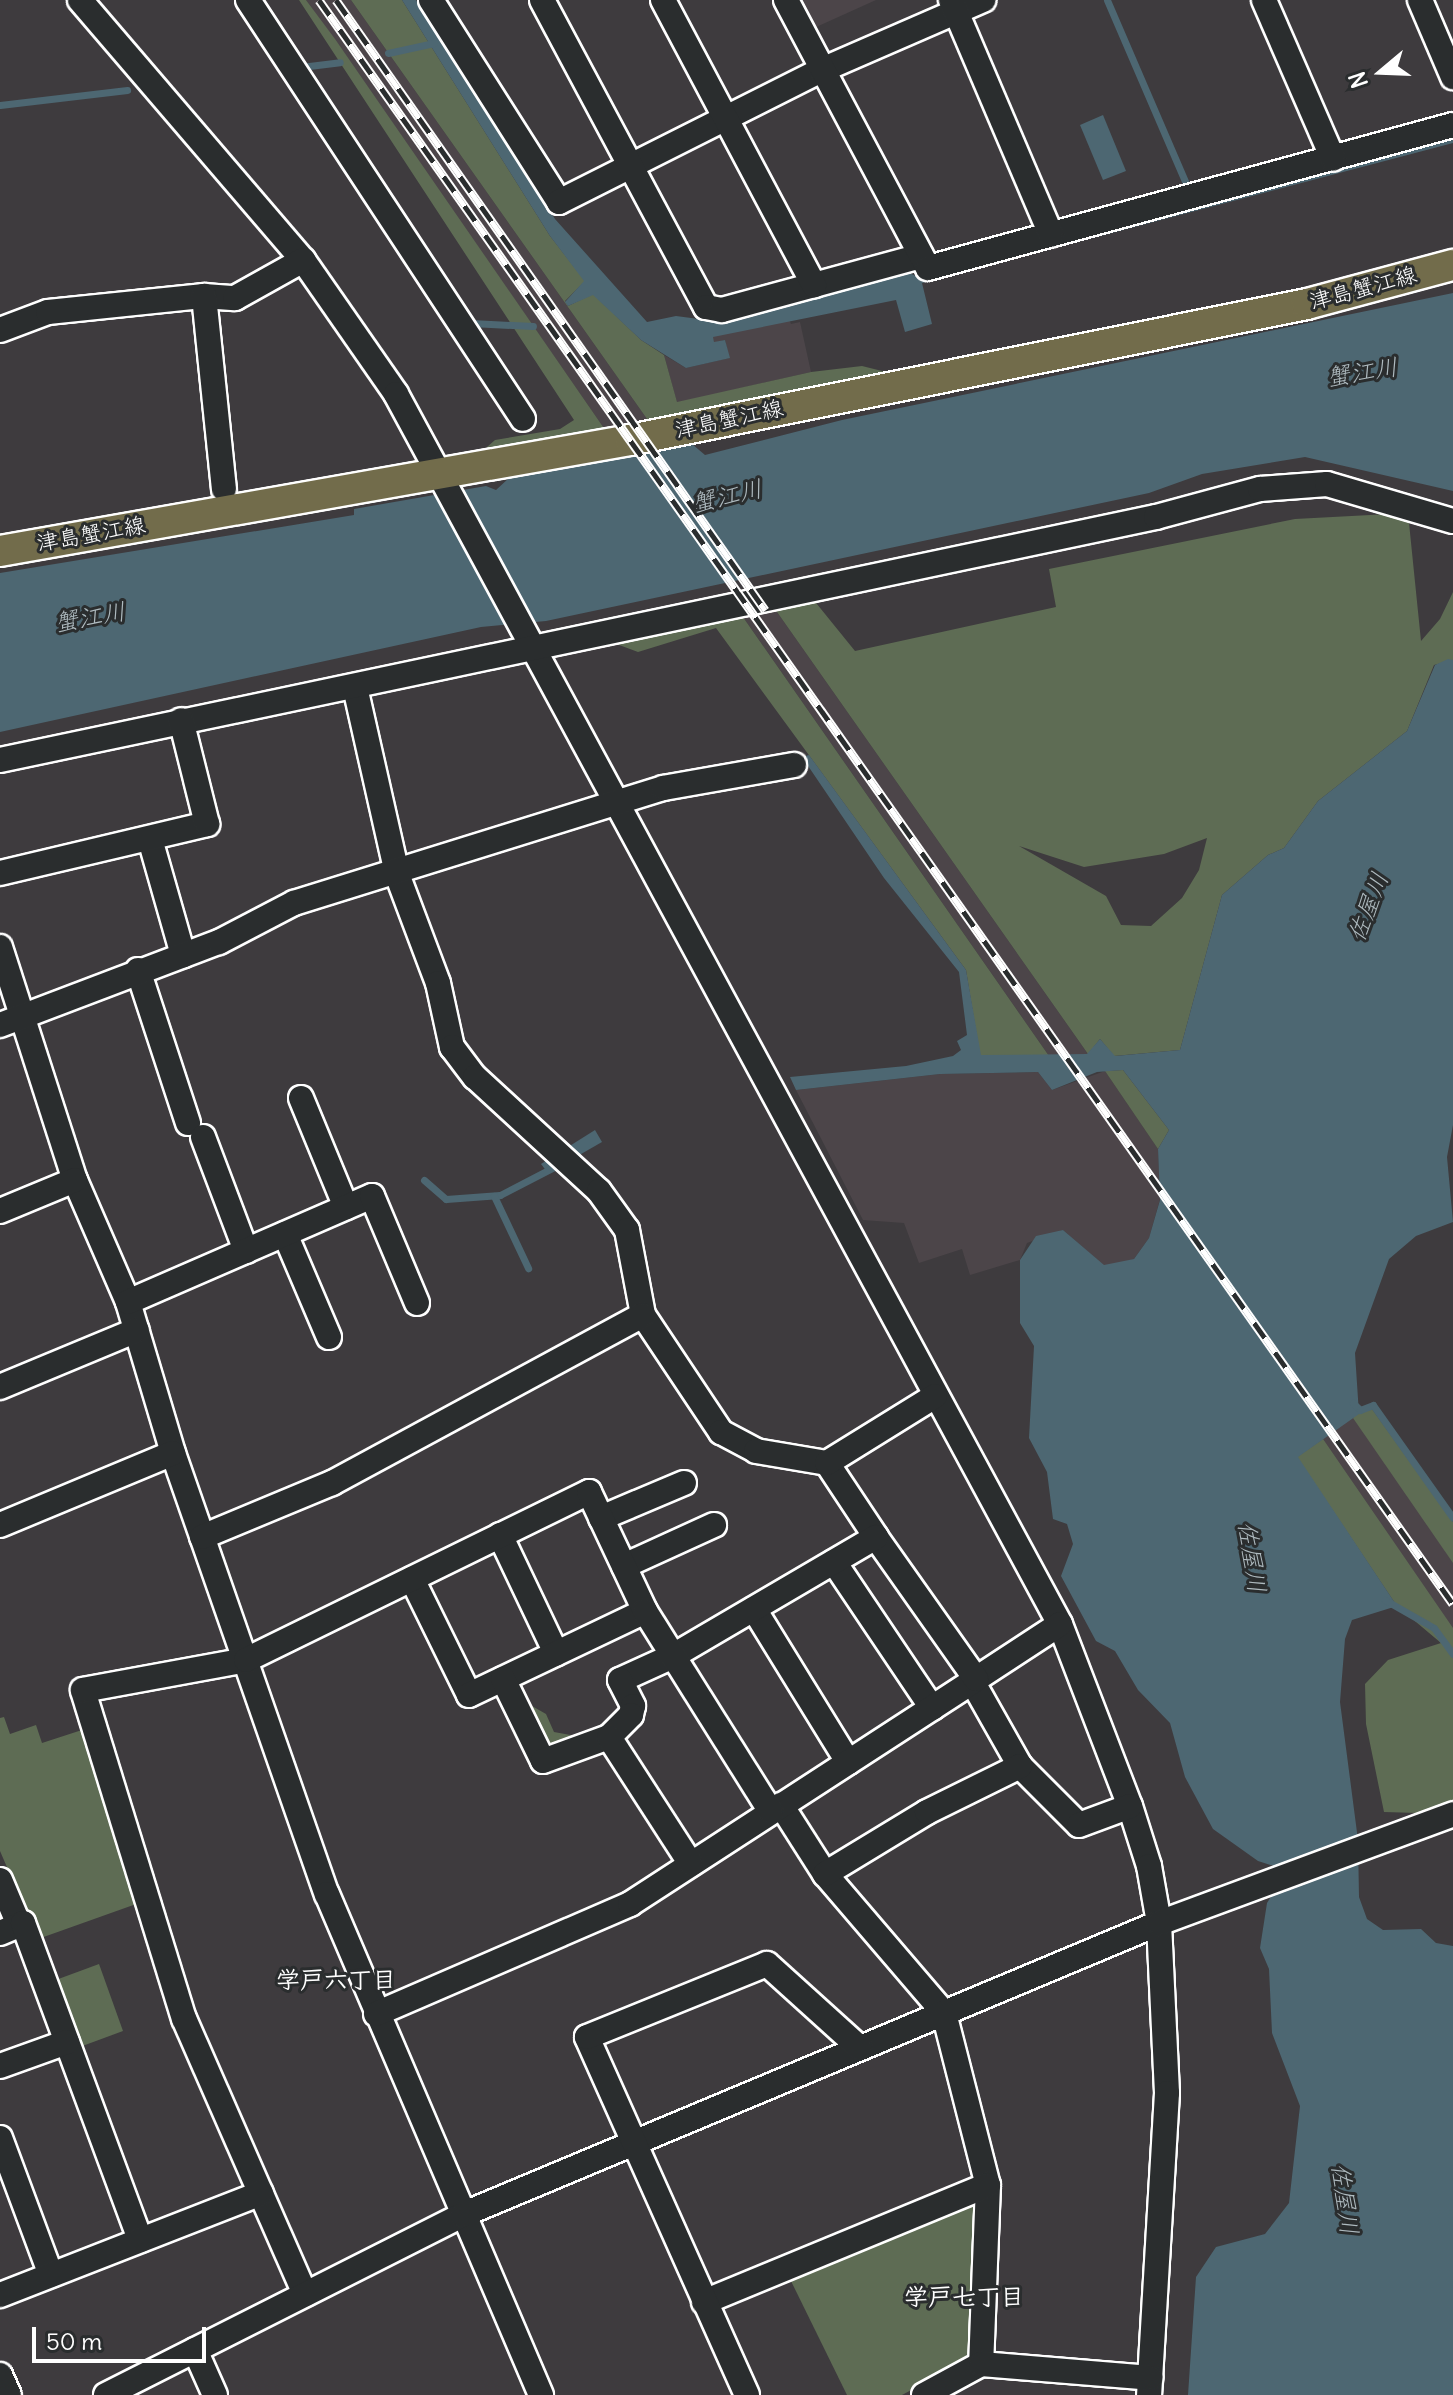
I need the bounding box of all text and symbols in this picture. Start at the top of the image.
north arrow [1341,32,1421,112]
text: N [1343,68,1374,92]
street label: 津島蟹江線 [1306,261,1420,315]
water label: 蟹江川 [1324,352,1400,392]
street label: 津島蟹江線 [672,395,786,443]
water label: 蟹江川 [689,474,765,518]
street label: 津島蟹江線 [35,511,147,557]
water label: 蟹江川 [52,597,128,637]
water label: 佐屋川 [1342,868,1394,946]
water label: 佐屋川 [1232,1519,1272,1595]
district label: 学戸六丁目 [276,1966,396,1994]
water label: 佐屋川 [1326,2161,1364,2237]
district label: 学戸七丁目 [904,2283,1024,2311]
scale bar [36,2311,210,2361]
text: 50 m [46,2326,102,2356]

